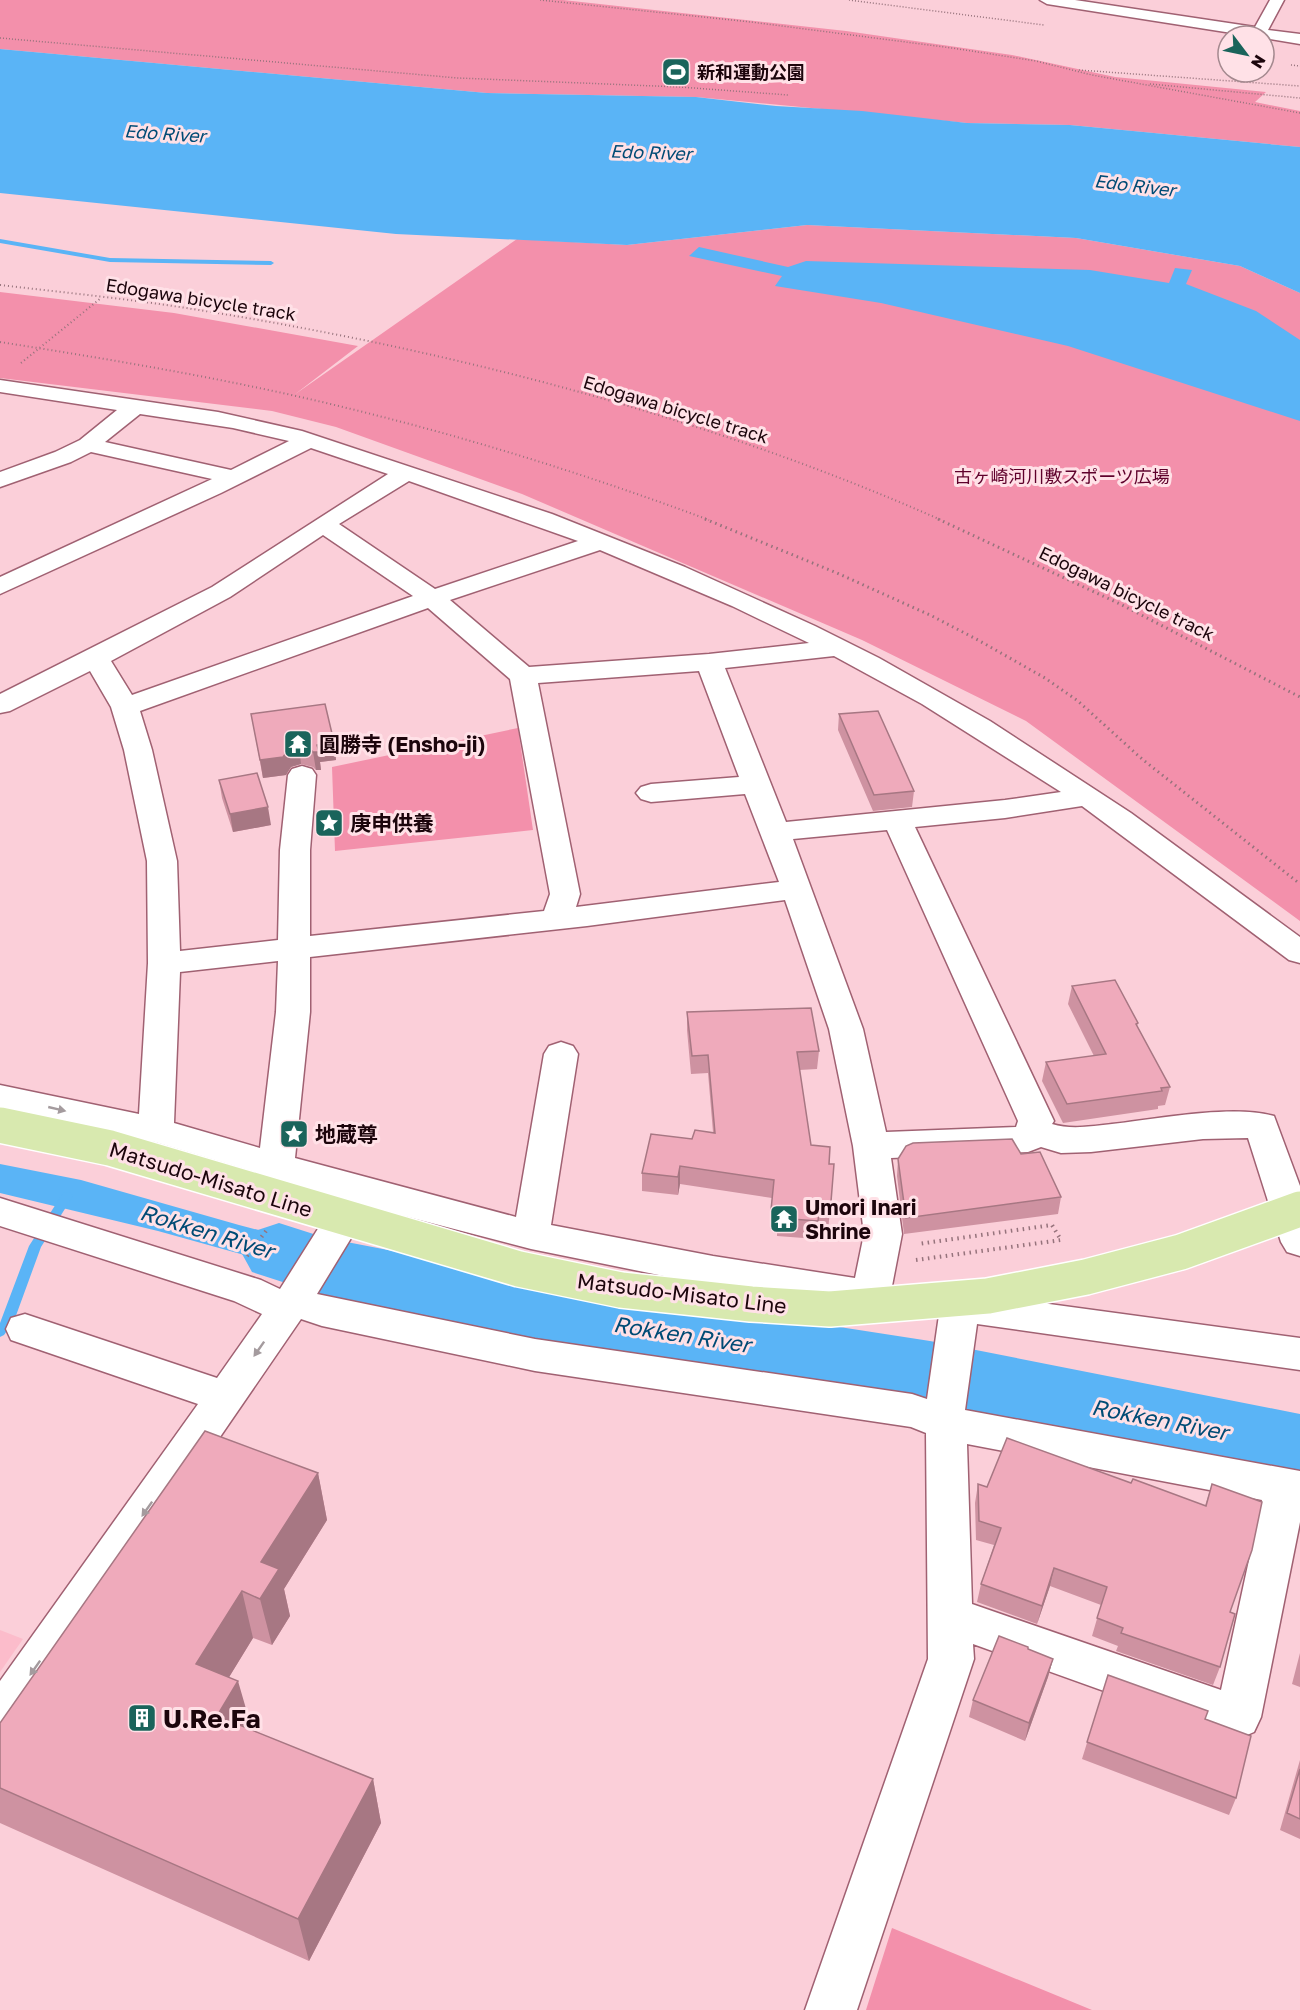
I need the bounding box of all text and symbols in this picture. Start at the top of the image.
north arrow [1216,24,1276,84]
text: N [1247,51,1270,72]
sports icon: 新和運動公園 [660,56,692,88]
place label: 新和運動公園 [697,61,805,83]
water label: Edo River [124,119,209,147]
water label: Edo River [610,140,695,165]
water label: Edo River [1093,169,1180,201]
street label: Edogawa bicycle track [104,273,298,325]
street label: Edogawa bicycle track [581,370,771,448]
park label: 古ヶ崎河川敷スポーツ広場 [954,465,1170,487]
street label: Edogawa bicycle track [1036,541,1218,645]
temple icon: 圓勝寺 (Ensho-ji) [282,728,314,760]
place label: 圓勝寺 (Ensho-ji) [319,731,486,757]
place icon: 庚申供養 [313,807,345,839]
place label: 庚申供養 [350,810,434,836]
one-way arrow [48,1105,67,1114]
place icon: 地蔵尊 [278,1118,310,1150]
place label: 地蔵尊 [315,1121,378,1147]
street label: Matsudo-Misato Line [106,1136,316,1222]
place label: Umori Inari Shrine [805,1194,916,1244]
water label: Rokken River [137,1198,280,1265]
temple icon: Umori Inari Shrine [768,1203,800,1235]
street label: Matsudo-Misato Line [576,1267,788,1319]
water label: Rokken River [612,1310,756,1359]
one-way arrow [253,1340,265,1356]
water label: Rokken River [1090,1393,1234,1446]
one-way arrow [141,1500,153,1516]
one-way arrow [29,1660,41,1676]
building icon: U.Re.Fa [126,1702,158,1734]
place label: U.Re.Fa [163,1703,261,1734]

